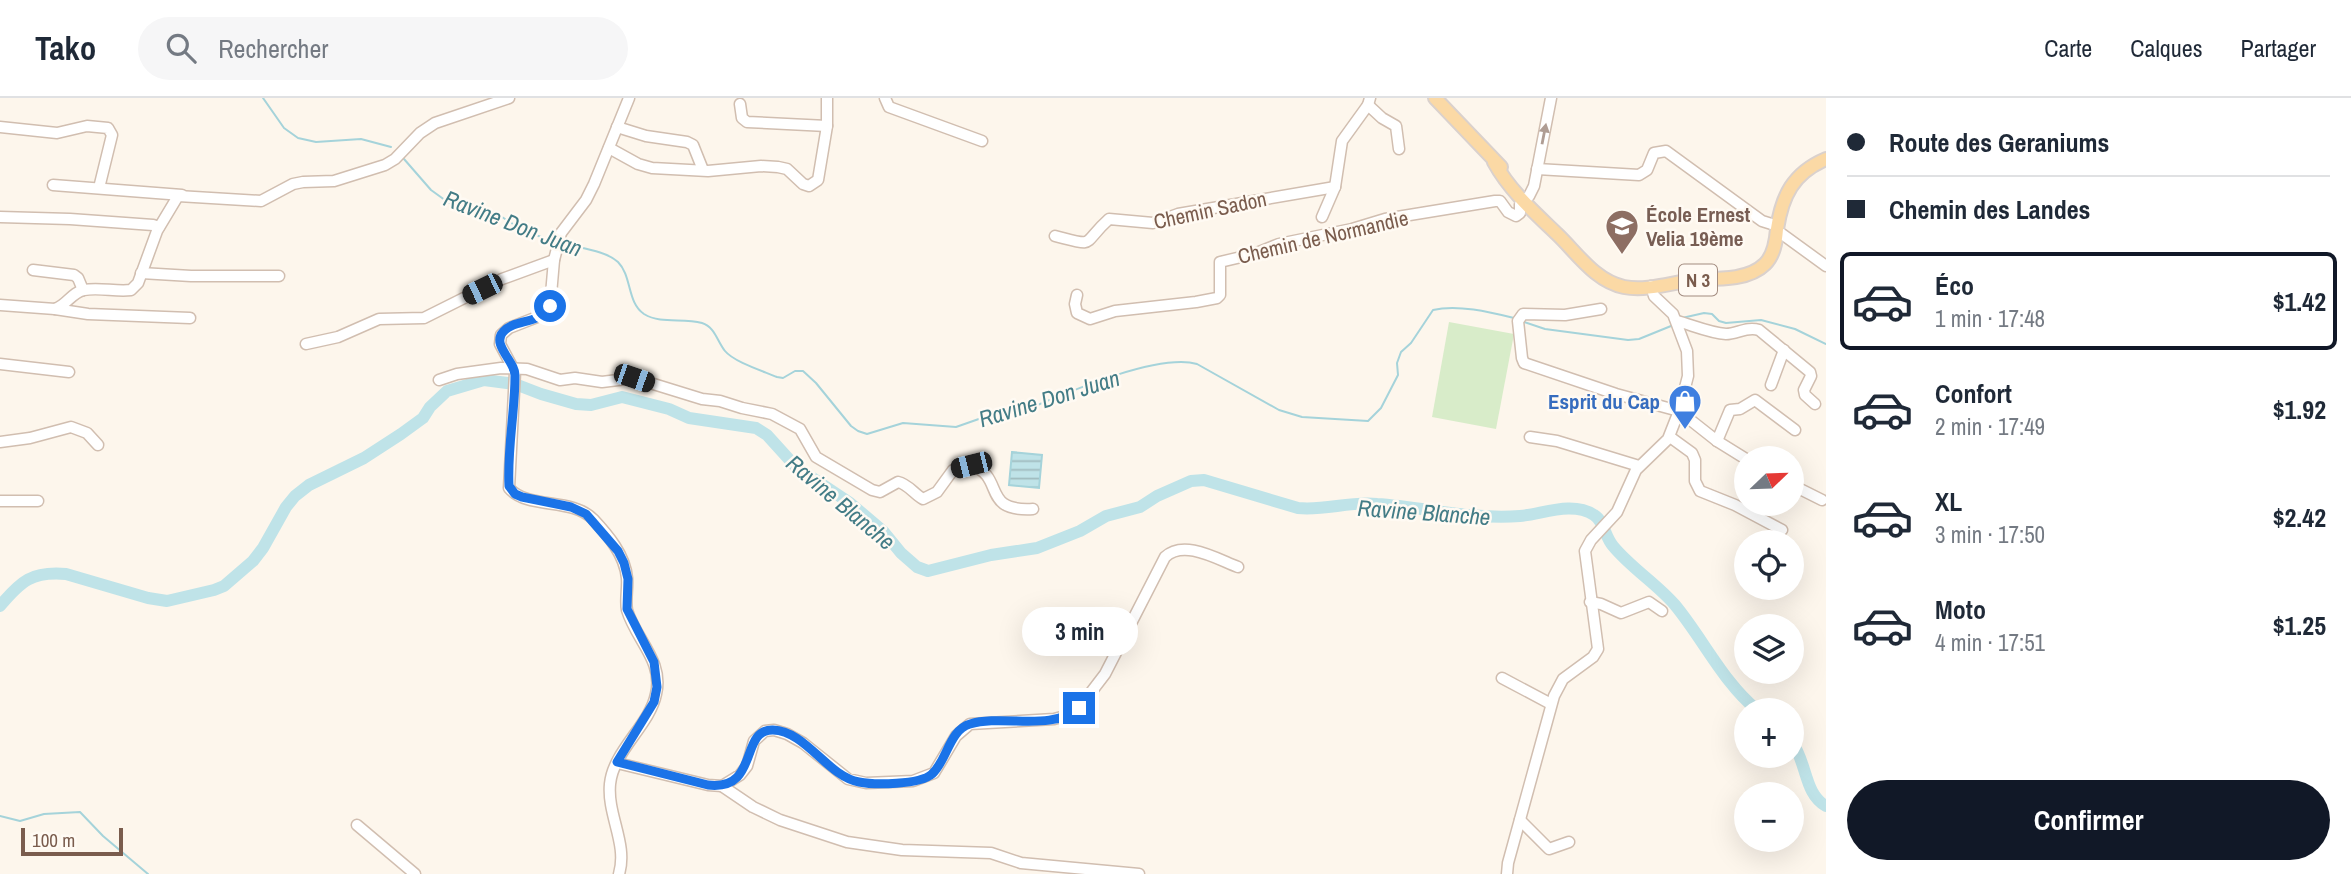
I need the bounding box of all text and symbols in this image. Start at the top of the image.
search box [138,17,628,80]
text: Tako [35,26,96,70]
icon: search [162,29,200,67]
text: Rechercher [218,31,328,66]
text: Carte [2044,32,2092,64]
text: Calques [2130,32,2203,64]
text: Partager [2241,32,2316,64]
one-way arrow [1539,123,1550,145]
text: Route des Geraniums [1889,125,2109,160]
water label: Ravine Don Juan [439,182,587,264]
street label: Chemin Sadon [1151,184,1269,236]
text: Chemin des Landes [1889,192,2090,227]
place label: École Ernest Velia 19ème [1646,200,1751,253]
street label: Chemin de Normandie [1235,203,1411,271]
school or university icon: École Ernest Velia 19ème [1603,207,1641,256]
road number: N 3 [1679,264,1717,296]
text: Éco [1935,268,1974,303]
car [459,270,506,308]
icon: car [1851,270,1914,333]
text: $1.42 [2273,284,2326,319]
route start [534,290,566,322]
text: 1 min · 17:48 [1935,303,2045,334]
car [611,361,658,395]
water label: Ravine Don Juan [975,362,1123,434]
text: Confort [1935,376,2012,411]
icon: car [1851,378,1914,441]
shop icon: Esprit du Cap [1666,382,1704,431]
place label: Esprit du Cap [1548,387,1660,416]
text: $1.92 [2273,392,2326,427]
text: 2 min · 17:49 [1935,411,2045,442]
north arrow [1734,446,1804,516]
map controls [1734,446,1804,852]
water label: Ravine Blanche [780,447,902,557]
car [949,450,994,480]
text: XL [1935,484,1962,519]
icon: car [1851,486,1914,549]
water label: Ravine Blanche [1357,492,1491,532]
text: $2.42 [2273,500,2326,535]
text: 3 min · 17:50 [1935,519,2045,550]
button: locate [1734,530,1804,600]
text: Moto [1935,592,1986,627]
icon: car [1851,594,1914,657]
callout: 3 min [1021,606,1137,656]
text: $1.25 [2273,608,2326,643]
button: layers [1734,614,1804,684]
text: 3 min [1055,616,1105,647]
text: 4 min · 17:51 [1935,627,2045,658]
route end [1063,692,1095,724]
button: + [1734,698,1804,768]
button: Confirmer [1847,780,2330,860]
button: − [1734,782,1804,852]
scale bar [21,825,122,857]
text: 100 m [32,827,75,853]

